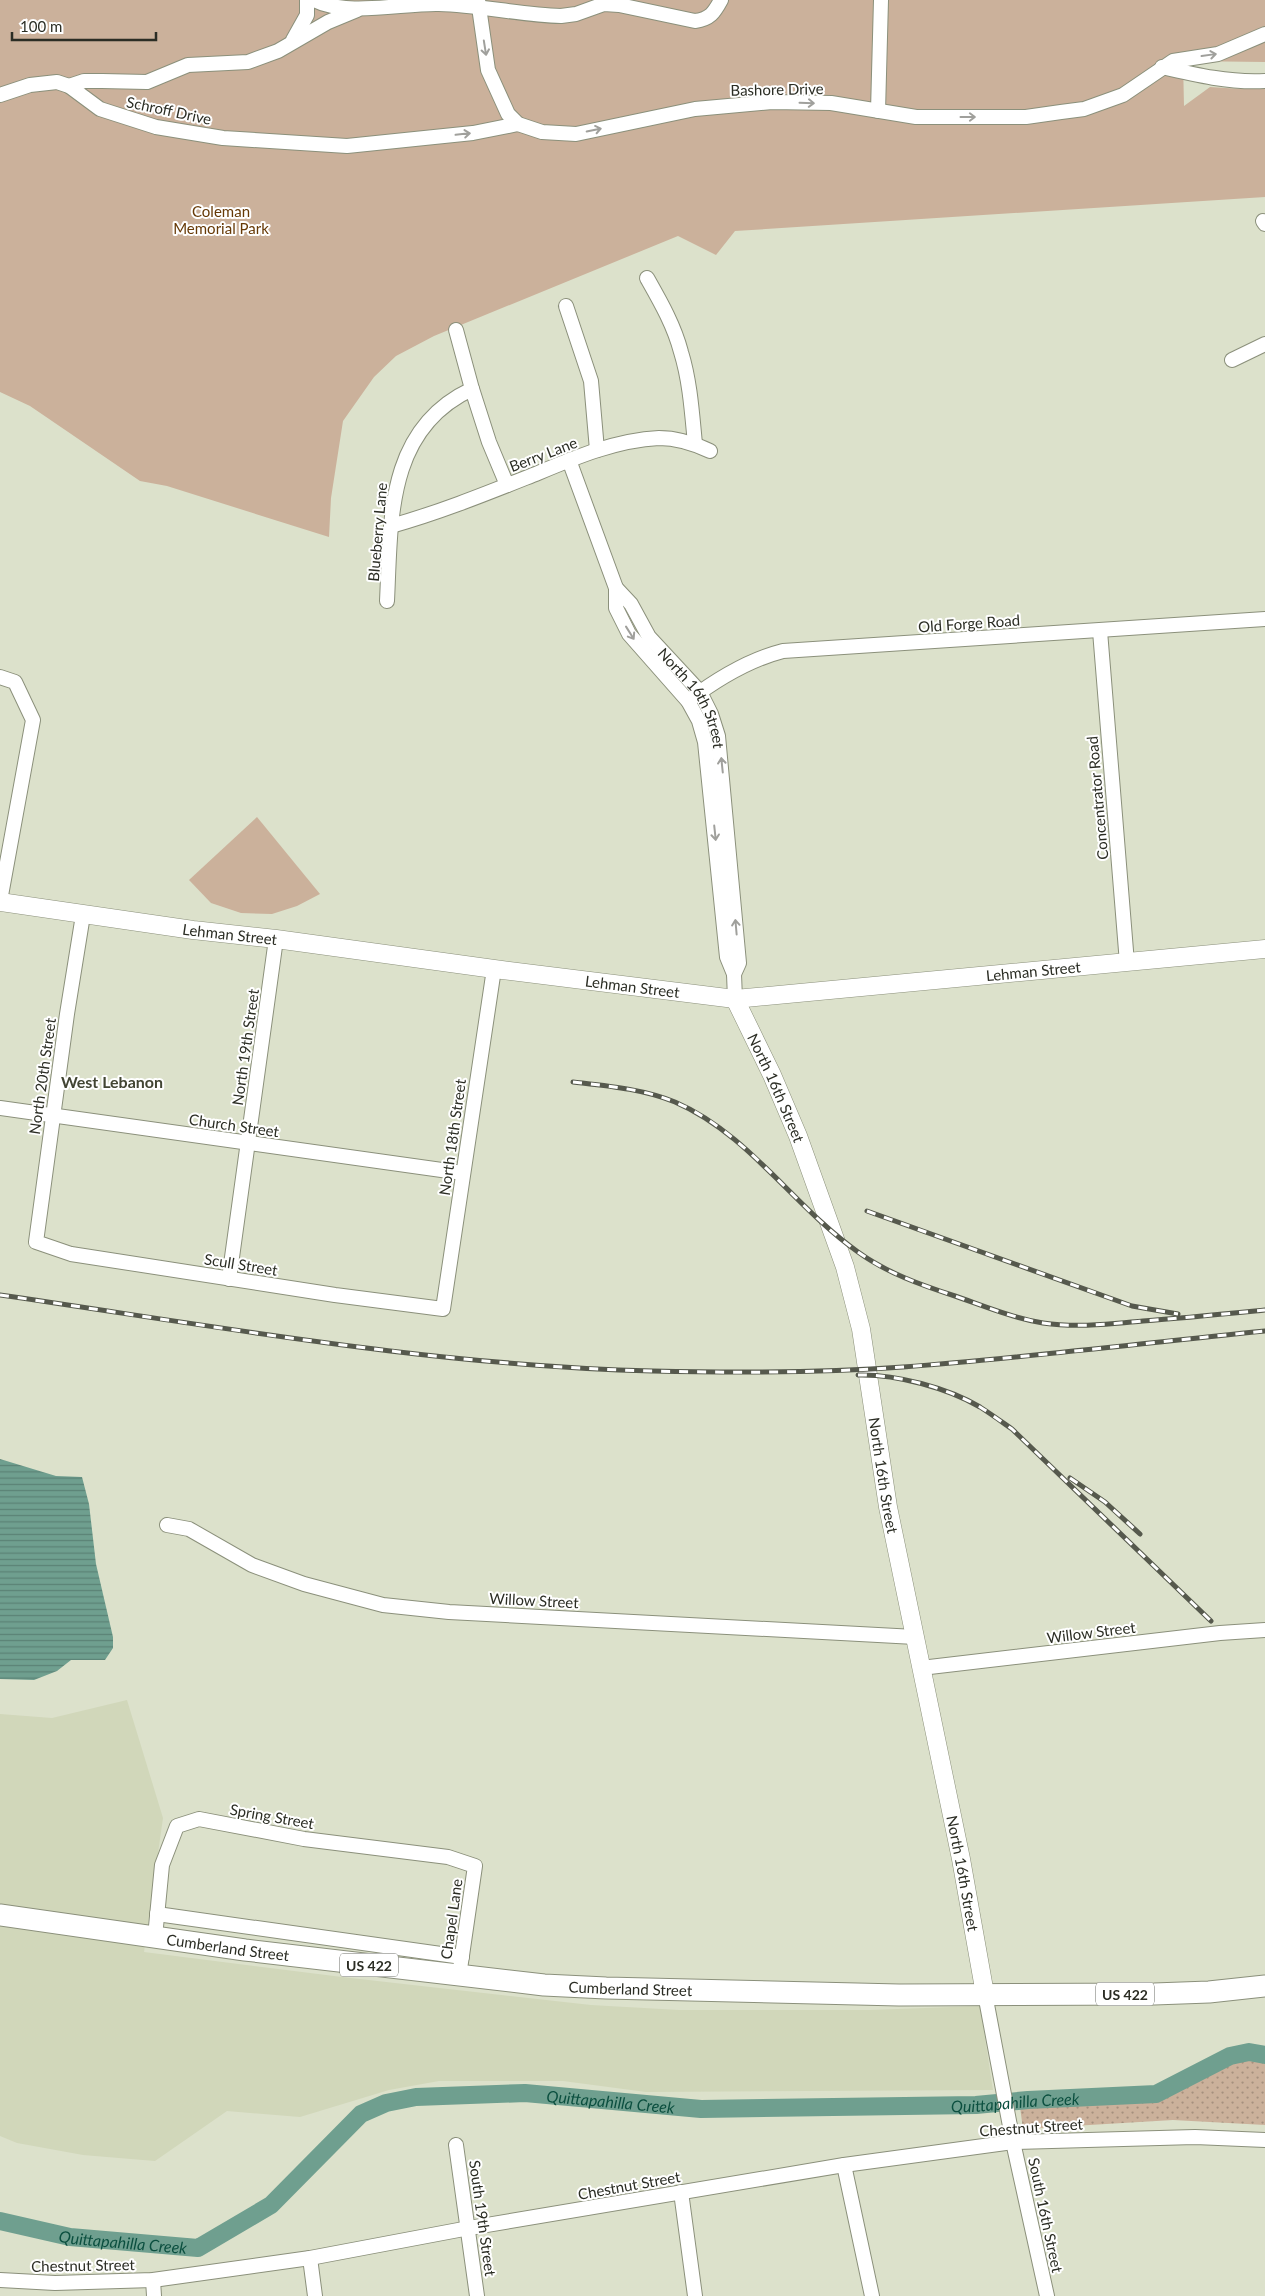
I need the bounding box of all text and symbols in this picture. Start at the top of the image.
scale bar [12,10,156,42]
text: 100 m [20,17,62,35]
one-way arrow [480,40,490,56]
one-way arrow [1200,50,1216,60]
street label: Bashore Drive [730,79,824,99]
street label: Schroff Drive [125,92,213,128]
one-way arrow [798,98,814,107]
one-way arrow [960,112,976,122]
one-way arrow [586,125,602,134]
one-way arrow [455,129,471,139]
park label: Coleman Memorial Park [173,202,269,237]
street label: Berry Lane [507,433,579,475]
street label: Blueberry Lane [364,482,390,582]
street label: Old Forge Road [918,610,1020,636]
one-way arrow [625,626,635,640]
street label: North 16th Street [654,644,728,750]
street label: Concentrator Road [1083,735,1111,861]
one-way arrow [717,757,727,773]
one-way arrow [710,825,719,841]
one-way arrow [731,919,740,935]
street label: Lehman Street [181,920,279,948]
street label: Lehman Street [985,957,1082,984]
street label: Lehman Street [584,971,681,1001]
street label: North 19th Street [228,987,262,1106]
street label: North 20th Street [25,1016,59,1135]
street label: North 16th Street [744,1030,809,1145]
district label: West Lebanon [61,1072,163,1091]
street label: North 18th Street [435,1077,469,1196]
street label: Church Street [188,1110,281,1140]
street label: Scull Street [203,1249,280,1279]
street label: North 16th Street [865,1416,902,1535]
street label: Willow Street [489,1589,580,1611]
street label: Willow Street [1046,1618,1137,1646]
street label: Spring Street [229,1800,316,1832]
street label: North 16th Street [943,1814,983,1933]
street label: Chapel Lane [436,1878,466,1960]
street label: Cumberland Street [165,1930,291,1964]
road number: US 422 [340,1954,398,1976]
street label: Cumberland Street [568,1977,693,1999]
road number: US 422 [1096,1982,1154,2006]
water label: Quittapahilla Creek [546,2086,676,2116]
water label: Quittapahilla Creek [951,2088,1080,2115]
street label: Chestnut Street [979,2114,1084,2140]
street label: South 16th Street [1025,2156,1067,2275]
street label: South 19th Street [466,2159,500,2278]
street label: Chestnut Street [576,2167,682,2203]
water label: Quittapahilla Creek [57,2225,188,2257]
street label: Chestnut Street [31,2255,136,2275]

